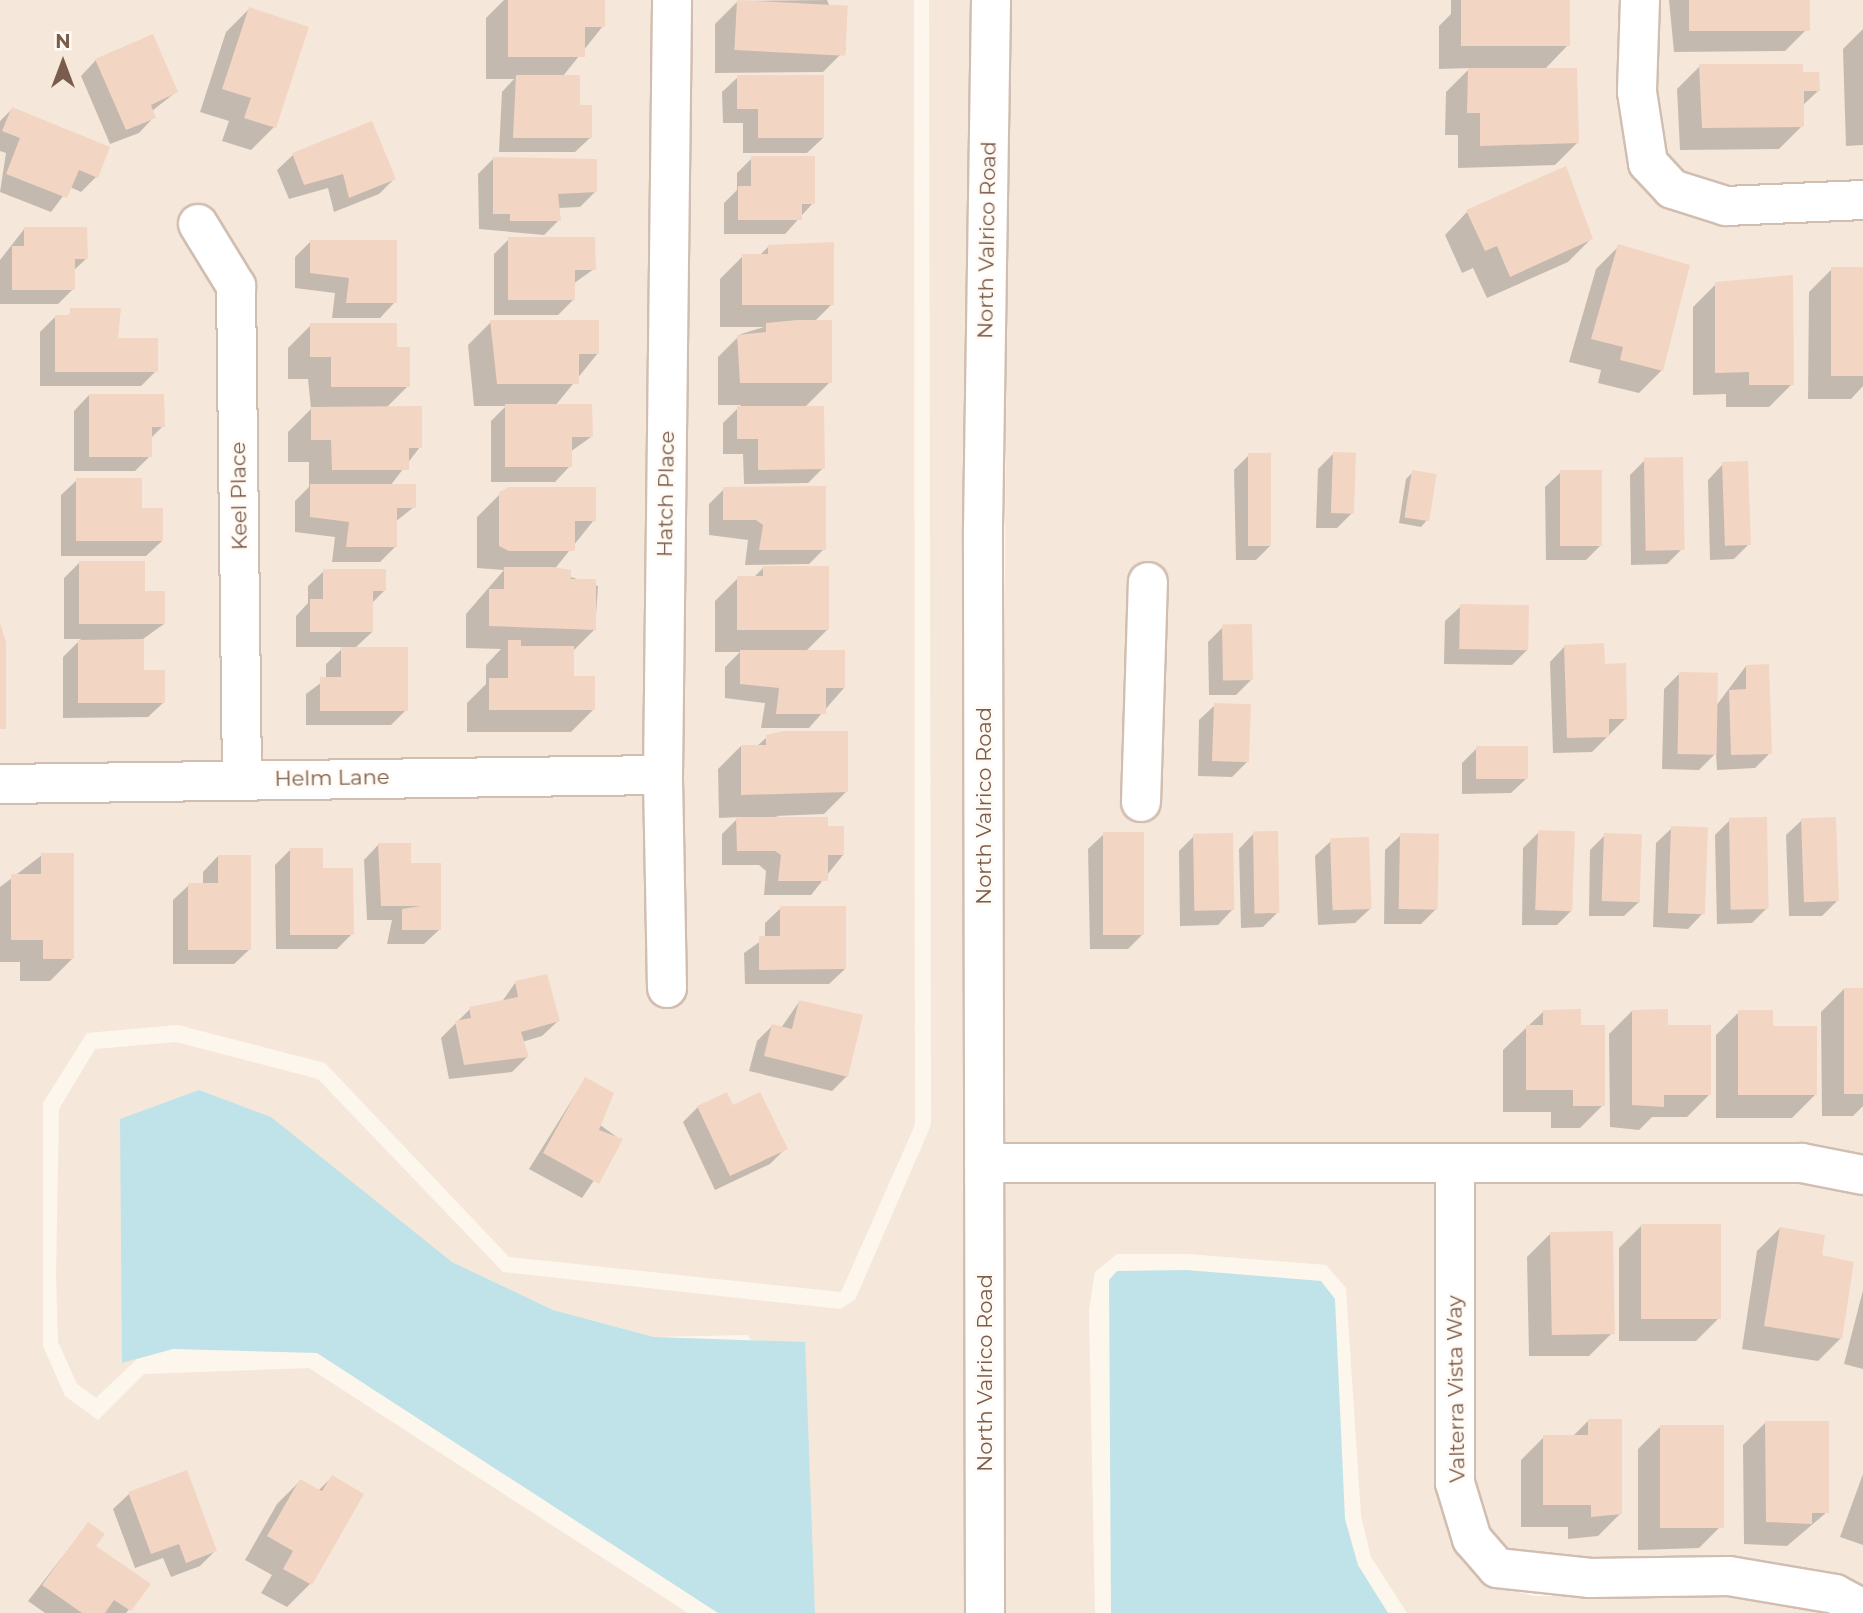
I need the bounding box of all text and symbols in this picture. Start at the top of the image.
north arrow [28,28,98,98]
text: N [55,30,71,53]
street label: North Valrico Road [973,141,1001,339]
street label: Hatch Place [652,431,680,557]
street label: Keel Place [225,442,253,550]
street label: North Valrico Road [971,707,997,905]
street label: Helm Lane [274,764,390,792]
street label: North Valrico Road [972,1274,998,1472]
street label: Valterra Vista Way [1442,1295,1470,1483]

